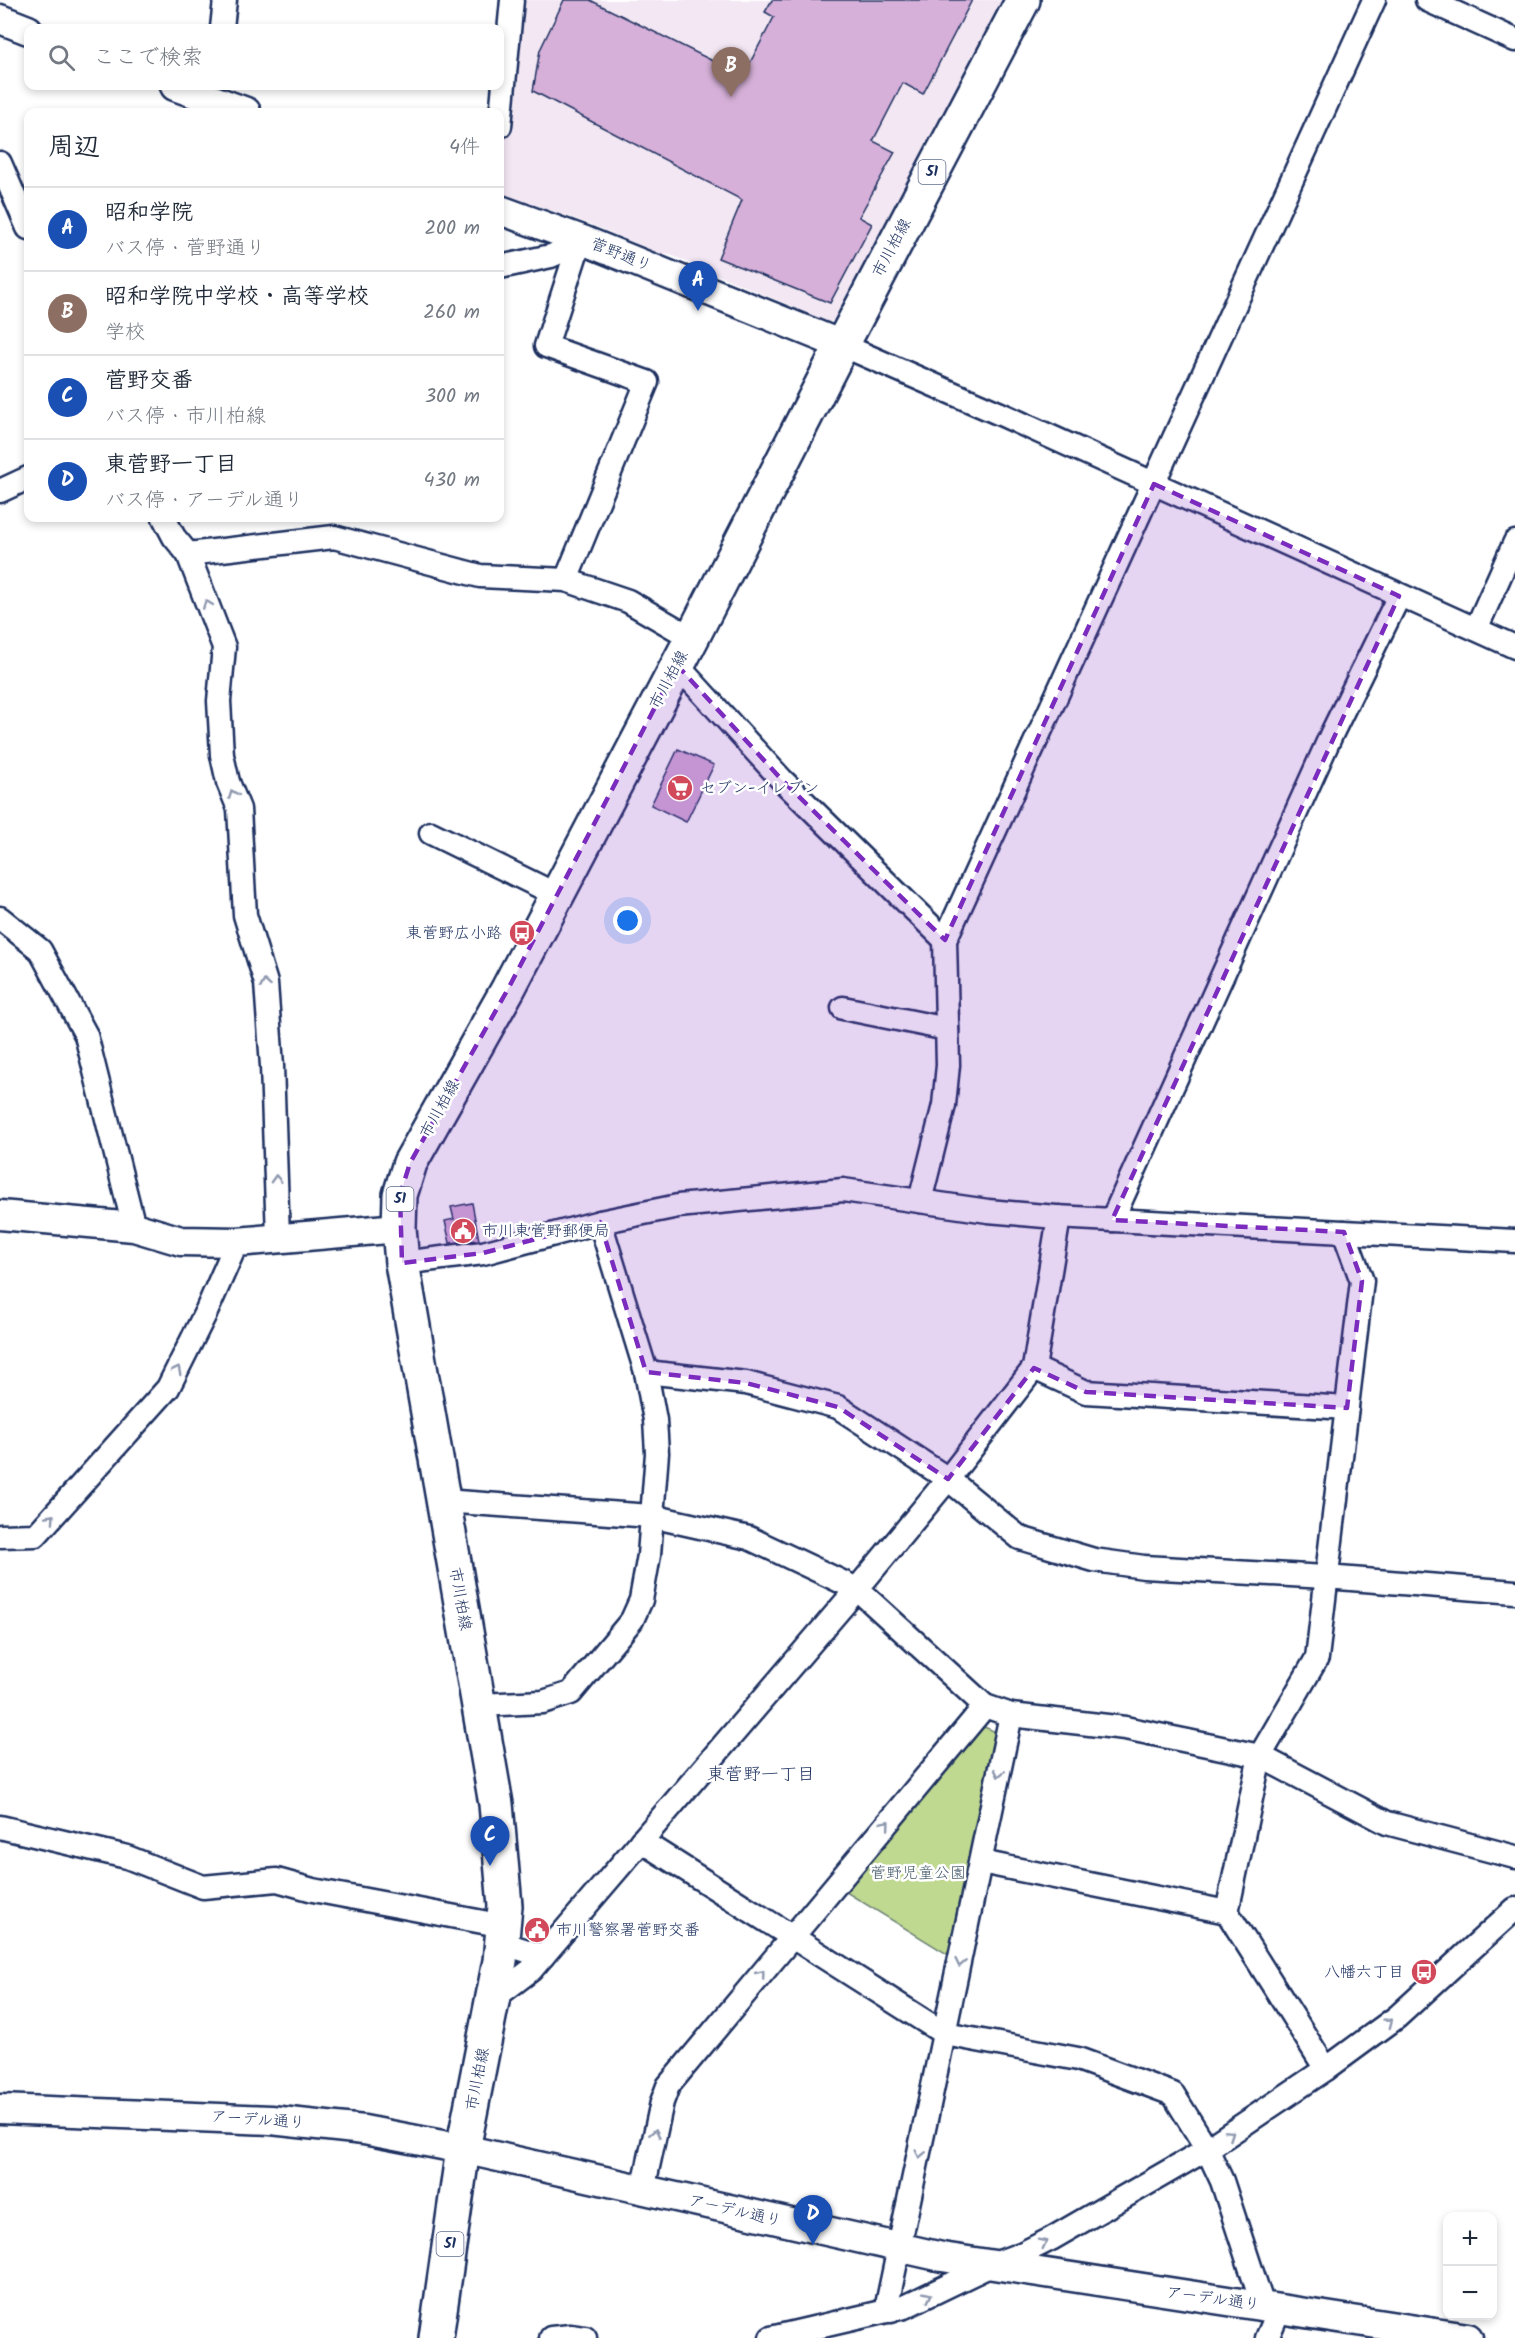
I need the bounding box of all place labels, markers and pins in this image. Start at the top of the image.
pin: B [712,48,750,97]
pin: A [678,262,718,311]
supermarket icon: セブン-イレブン [665,773,695,803]
place label: セブン-イレブン [700,776,819,801]
bus stop icon: 東菅野広小路 [507,918,537,948]
place label: 東菅野広小路 [406,921,502,946]
public building icon: 市川東菅野郵便局 [448,1216,478,1246]
place label: 市川東菅野郵便局 [482,1219,610,1244]
pin: C [470,1816,510,1866]
public building icon: 市川警察署菅野交番 [522,1915,552,1945]
place label: 市川警察署菅野交番 [556,1918,700,1943]
bus stop icon: 八幡六丁目 [1409,1957,1439,1987]
place label: 八幡六丁目 [1324,1960,1404,1985]
pin: D [794,2196,832,2245]

